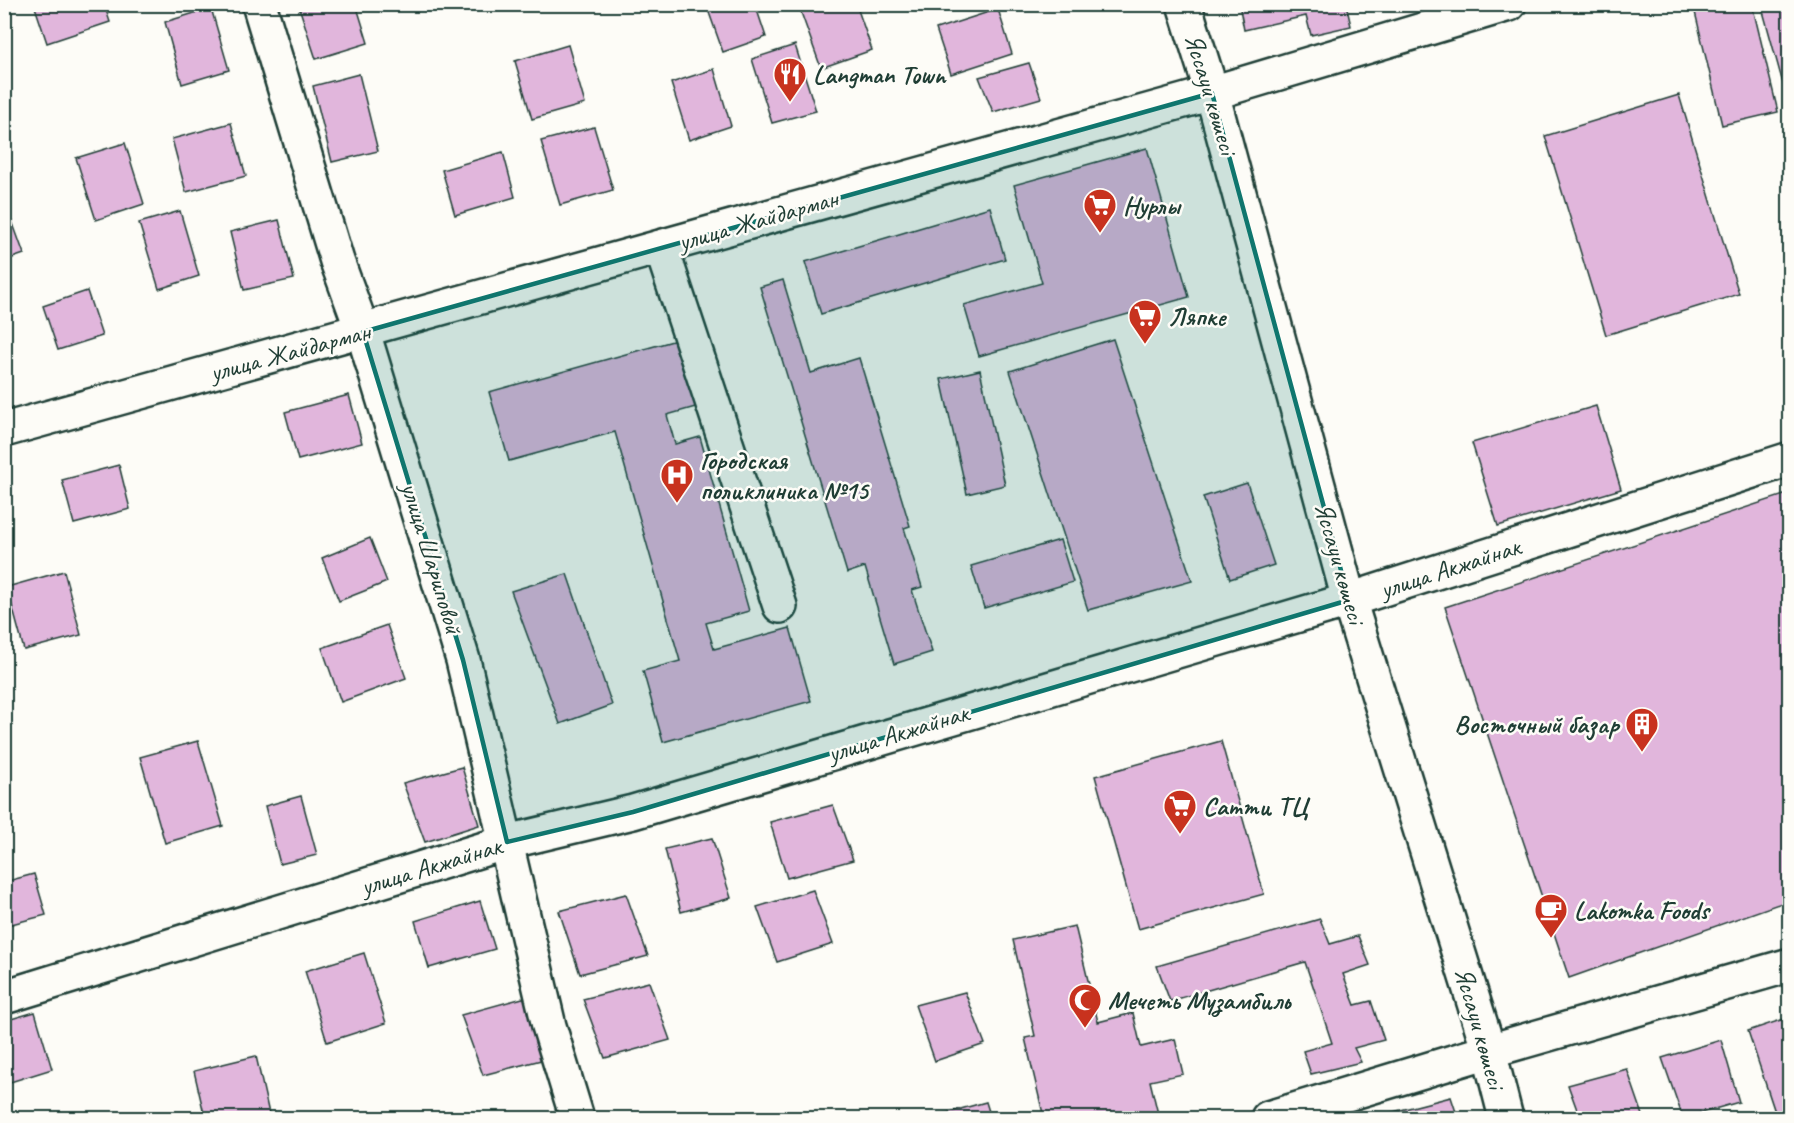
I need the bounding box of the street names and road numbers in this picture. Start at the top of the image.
street label: Яссауи көшесі [1177,30,1246,161]
street label: улица Жайдарман [672,181,843,259]
street label: улица Жайдарман [204,314,375,390]
street label: улица Шариповой [393,476,471,640]
street label: Яссауи көшесі [1307,498,1374,631]
street label: улица Акжайнак [1374,529,1527,607]
street label: улица Акжайнак [822,695,975,771]
street label: улица Акжайнак [355,828,508,904]
street label: Яссауи көшесі [1447,963,1514,1096]

